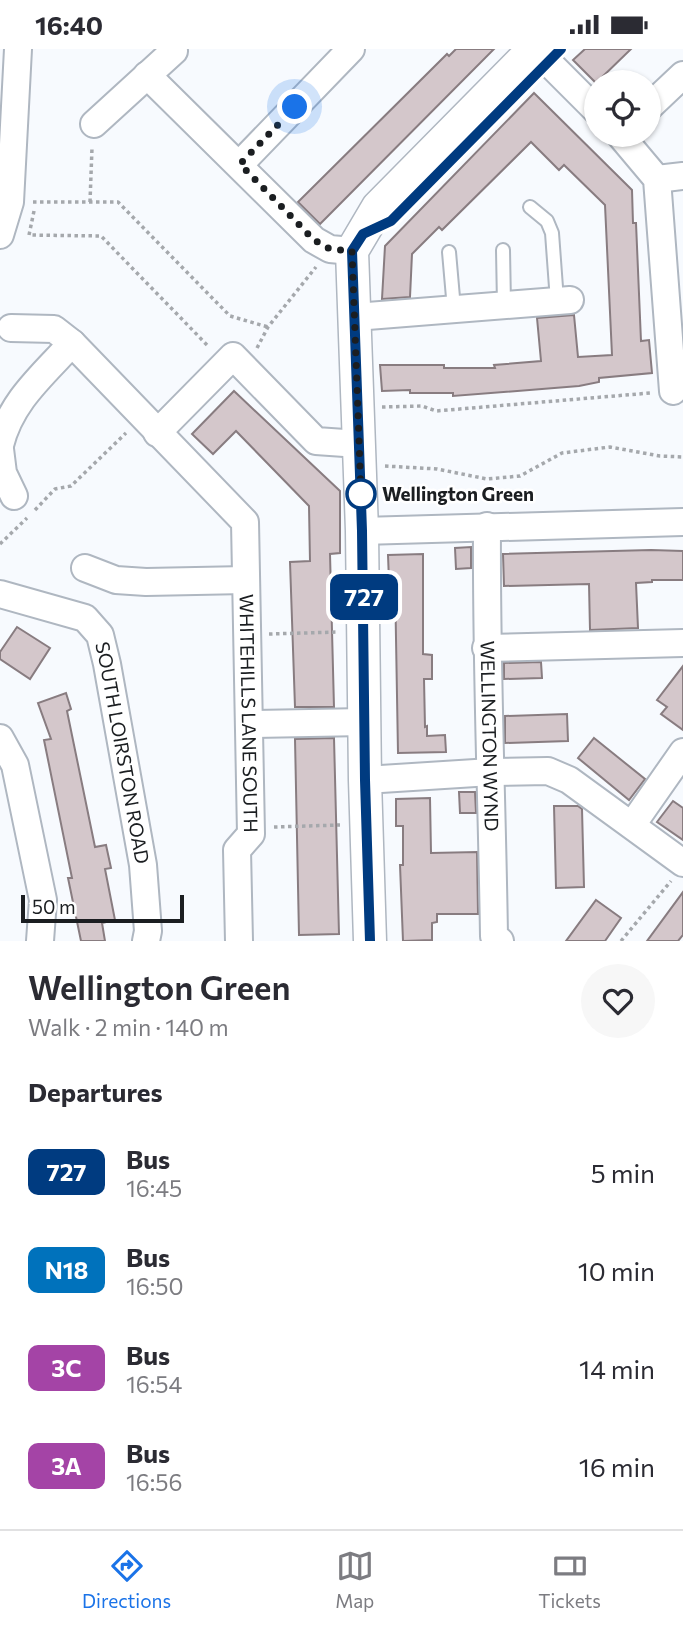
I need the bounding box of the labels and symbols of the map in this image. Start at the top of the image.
your location [277,89,312,124]
marker: Wellington Green [346,479,376,509]
place label: Wellington Green [382,482,534,505]
line badge: 727 [324,574,404,620]
street label: WHITEHILLS LANE SOUTH [235,594,263,833]
street label: SOUTH LOIRSTON ROAD [91,639,155,866]
street label: WELLINGTON WYND [477,640,504,832]
scale bar [21,892,184,924]

